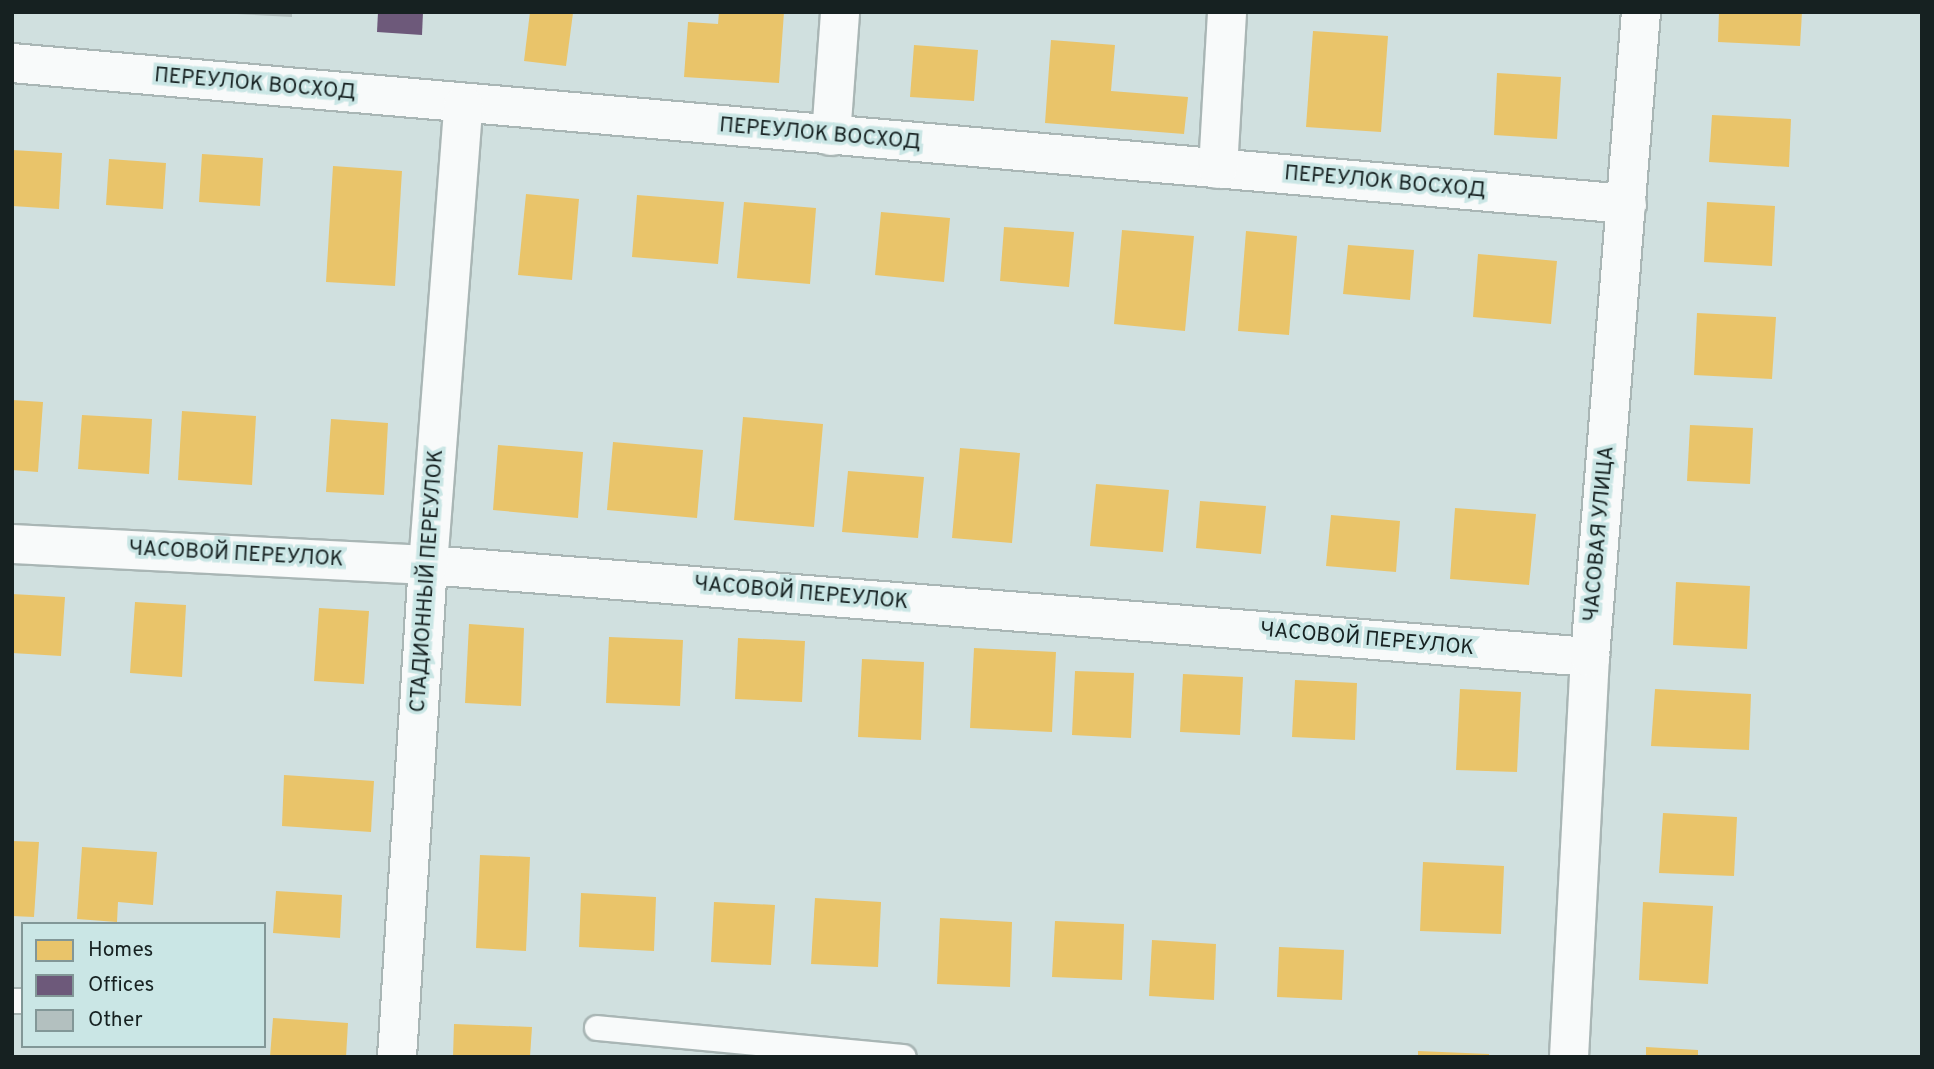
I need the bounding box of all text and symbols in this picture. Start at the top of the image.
street label: ПЕРЕУЛОК ВОСХОД [153,64,357,106]
street label: ПЕРЕУЛОК ВОСХОД [718,114,922,156]
street label: ПЕРЕУЛОК ВОСХОД [1283,162,1487,204]
street label: ЧАСОВАЯ УЛИЦА [1580,445,1620,623]
street label: СТАДИОННЫЙ ПЕРЕУЛОК [406,449,450,713]
street label: ЧАСОВОЙ ПЕРЕУЛОК [128,537,344,573]
street label: ЧАСОВОЙ ПЕРЕУЛОК [693,572,909,616]
street label: ЧАСОВОЙ ПЕРЕУЛОК [1259,618,1475,662]
legend [21,922,266,1048]
text: Homes [88,937,153,964]
text: Offices [88,972,154,999]
text: Other [88,1007,143,1034]

